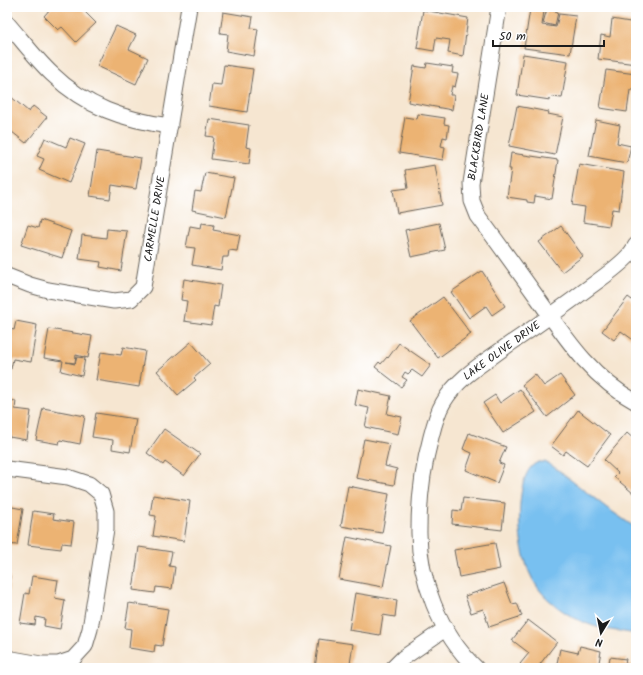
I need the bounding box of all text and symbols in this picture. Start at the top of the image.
scale bar [493,22,604,48]
text: 50 m [499,27,526,46]
street label: BLACKBIRD LANE [463,92,495,182]
street label: CARMELLE DRIVE [139,174,171,263]
street label: LAKE OLIVE DRIVE [459,316,545,385]
north arrow [581,613,621,653]
text: N [594,632,604,651]

